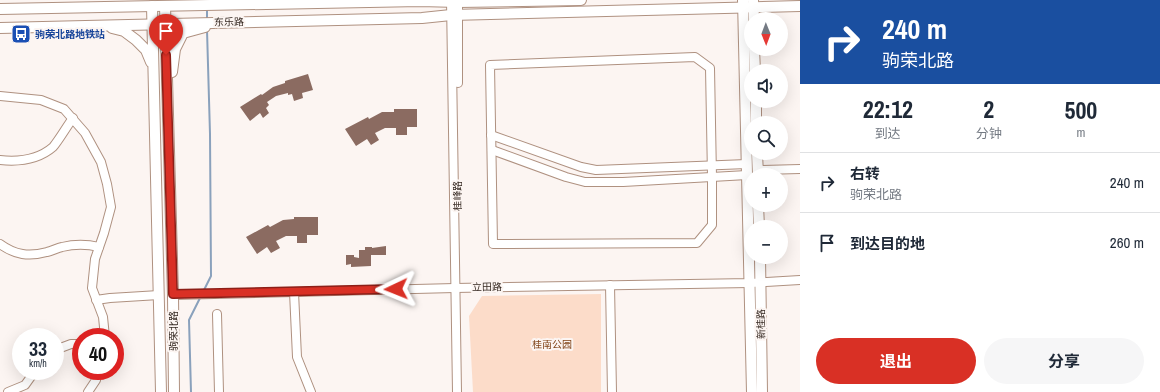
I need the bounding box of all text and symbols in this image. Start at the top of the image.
text: 240 m [882,10,947,48]
north arrow [744,12,788,56]
map controls [744,12,788,264]
pin [149,14,183,55]
street label: 东乐路 [214,15,244,29]
icon: right [816,16,868,68]
icon: arrive [155,20,177,42]
bus stop icon: 驹荣北路地铁站 [10,23,32,45]
place label: 驹荣北路地铁站 [35,28,105,41]
text: 驹荣北路 [882,48,954,73]
button: sound [744,64,788,108]
text: 22:12 [863,93,913,125]
text: 2 [983,93,994,125]
text: 500 [1064,94,1097,126]
button: search [744,116,788,160]
text: m [1076,124,1085,141]
text: 到达 [875,125,901,142]
text: 分钟 [976,125,1002,142]
text: 右转 [850,163,880,184]
button: + [744,168,788,212]
icon: right [816,172,838,194]
text: 240 m [1110,172,1144,193]
street label: 桂峰路 [451,181,464,211]
text: 驹荣北路 [850,186,902,203]
button: − [744,220,788,264]
icon: arrive [816,232,838,254]
text: 260 m [1110,232,1144,253]
text: 到达目的地 [850,233,925,254]
position arrow [375,268,417,310]
street label: 立田路 [472,280,502,294]
street label: 新桂路 [754,309,768,339]
street label: 驹荣北路 [167,311,180,351]
speed limit sign: 40 [72,328,124,380]
text: 33 [29,335,47,362]
park label: 桂南公园 [532,338,572,351]
button: 退出 [816,338,976,384]
button: 分享 [984,338,1144,384]
text: km/h [29,357,47,370]

